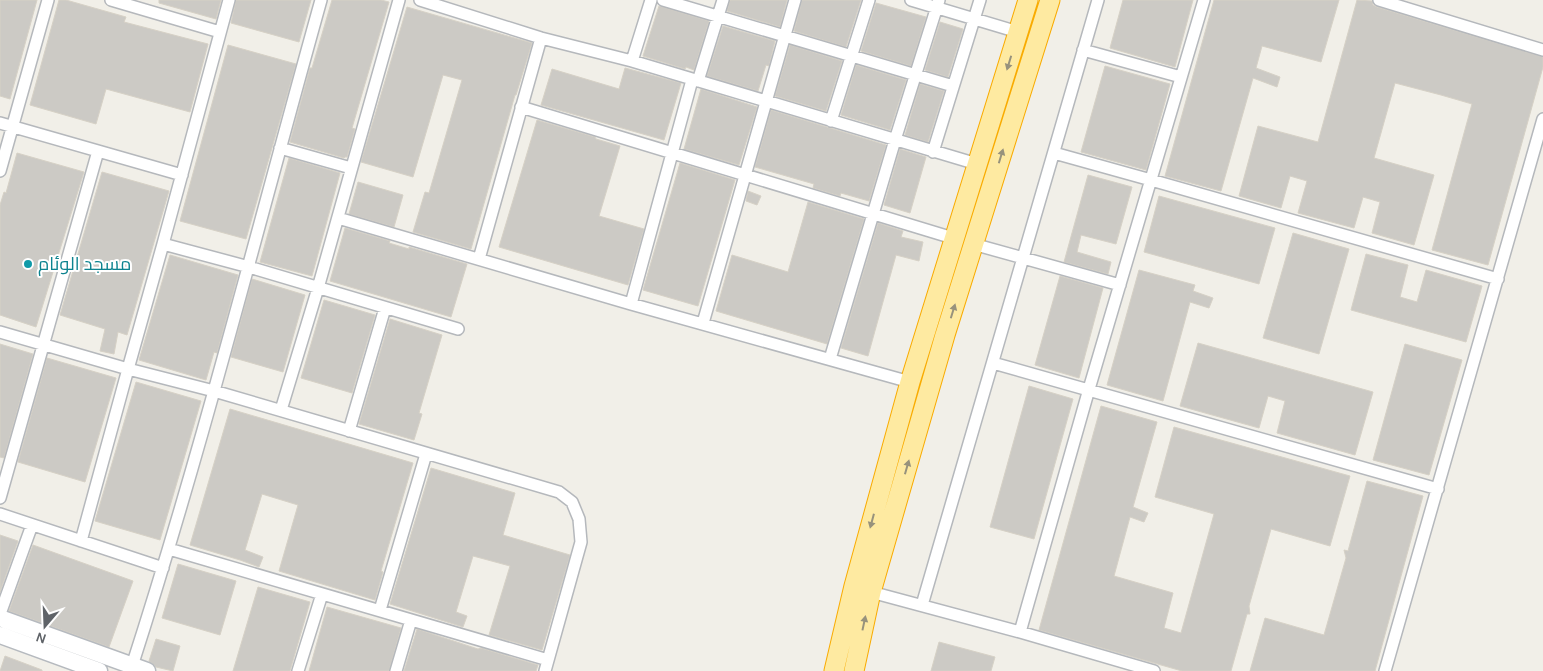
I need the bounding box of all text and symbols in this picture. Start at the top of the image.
one-way arrow [1004,56,1012,71]
one-way arrow [998,148,1006,163]
place label: مسجد الوئام [38,253,131,276]
marker: مسجد الوئام [22,258,34,270]
one-way arrow [949,303,957,318]
one-way arrow [904,459,912,474]
one-way arrow [867,513,875,528]
north arrow [20,601,70,651]
one-way arrow [860,616,868,631]
text: N [33,628,48,647]

